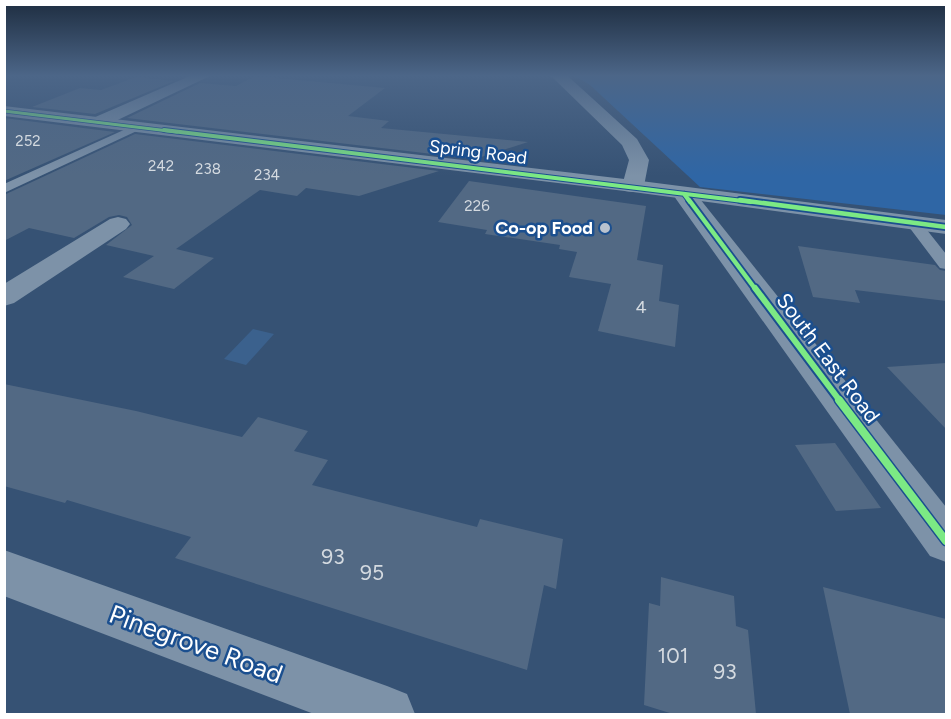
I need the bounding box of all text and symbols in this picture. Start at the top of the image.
house number: 252 [15,132,41,150]
street label: Spring Road [428,135,528,169]
house number: 242 [148,157,174,175]
house number: 238 [195,160,221,178]
house number: 234 [254,166,280,184]
house number: 226 [464,197,490,215]
place label: Co-op Food [495,217,593,239]
marker: Co-op Food [598,221,612,235]
street label: South East Road [771,288,885,428]
house number: 4 [635,296,647,318]
house number: 93 [321,544,345,569]
house number: 95 [360,560,384,585]
street label: Pinegrove Road [105,598,287,690]
house number: 101 [658,643,688,668]
house number: 93 [713,659,737,684]

